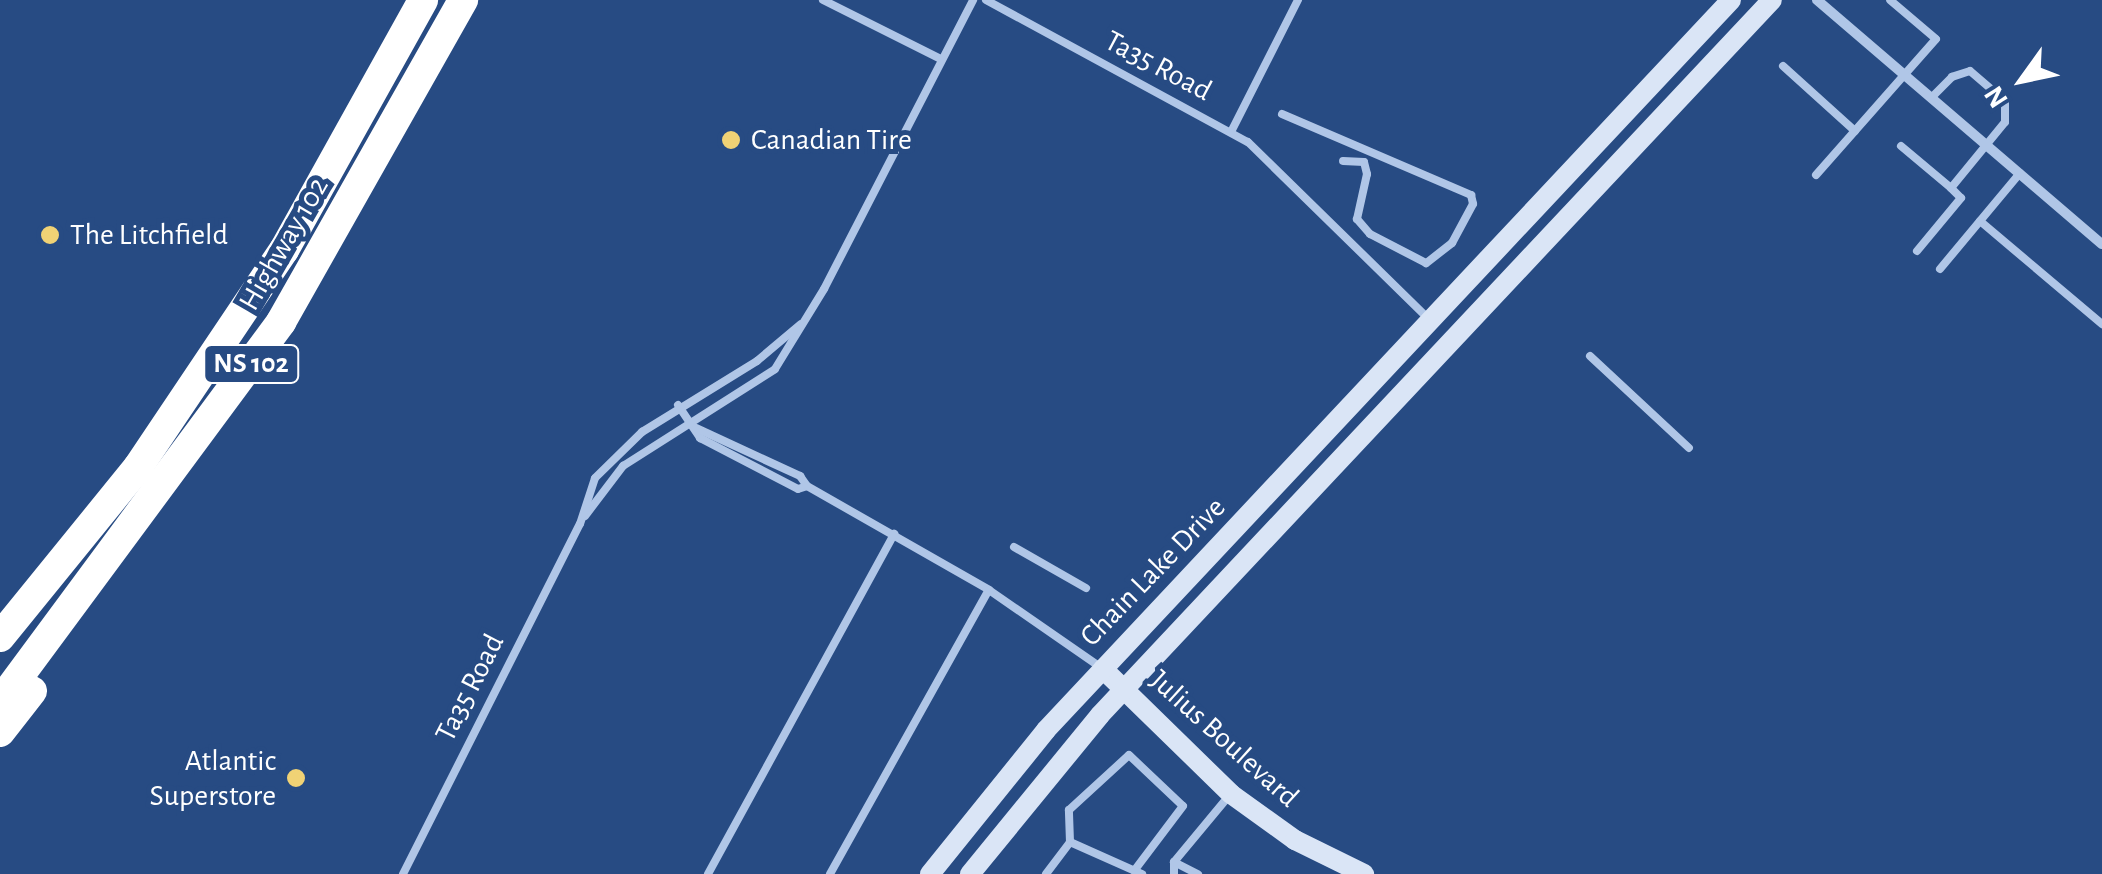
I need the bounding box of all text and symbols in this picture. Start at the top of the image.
street label: Ta35 Road [1098,23,1218,109]
north arrow [1972,30,2072,130]
text: N [1980,81,2014,112]
place label: Canadian Tire [751,122,912,158]
marker: Canadian Tire [720,129,742,151]
street label: Highway 102 [231,171,337,317]
place label: The Litchfield [70,217,228,253]
marker: The Litchfield [39,224,61,246]
road number: NS 102 [201,341,301,387]
street label: Chain Lake Drive [1073,490,1233,654]
street label: Ta35 Road [428,628,512,748]
street label: Julius Boulevard [1142,663,1306,815]
place label: Atlantic Superstore [150,743,276,814]
marker: Atlantic Superstore [285,767,307,789]

